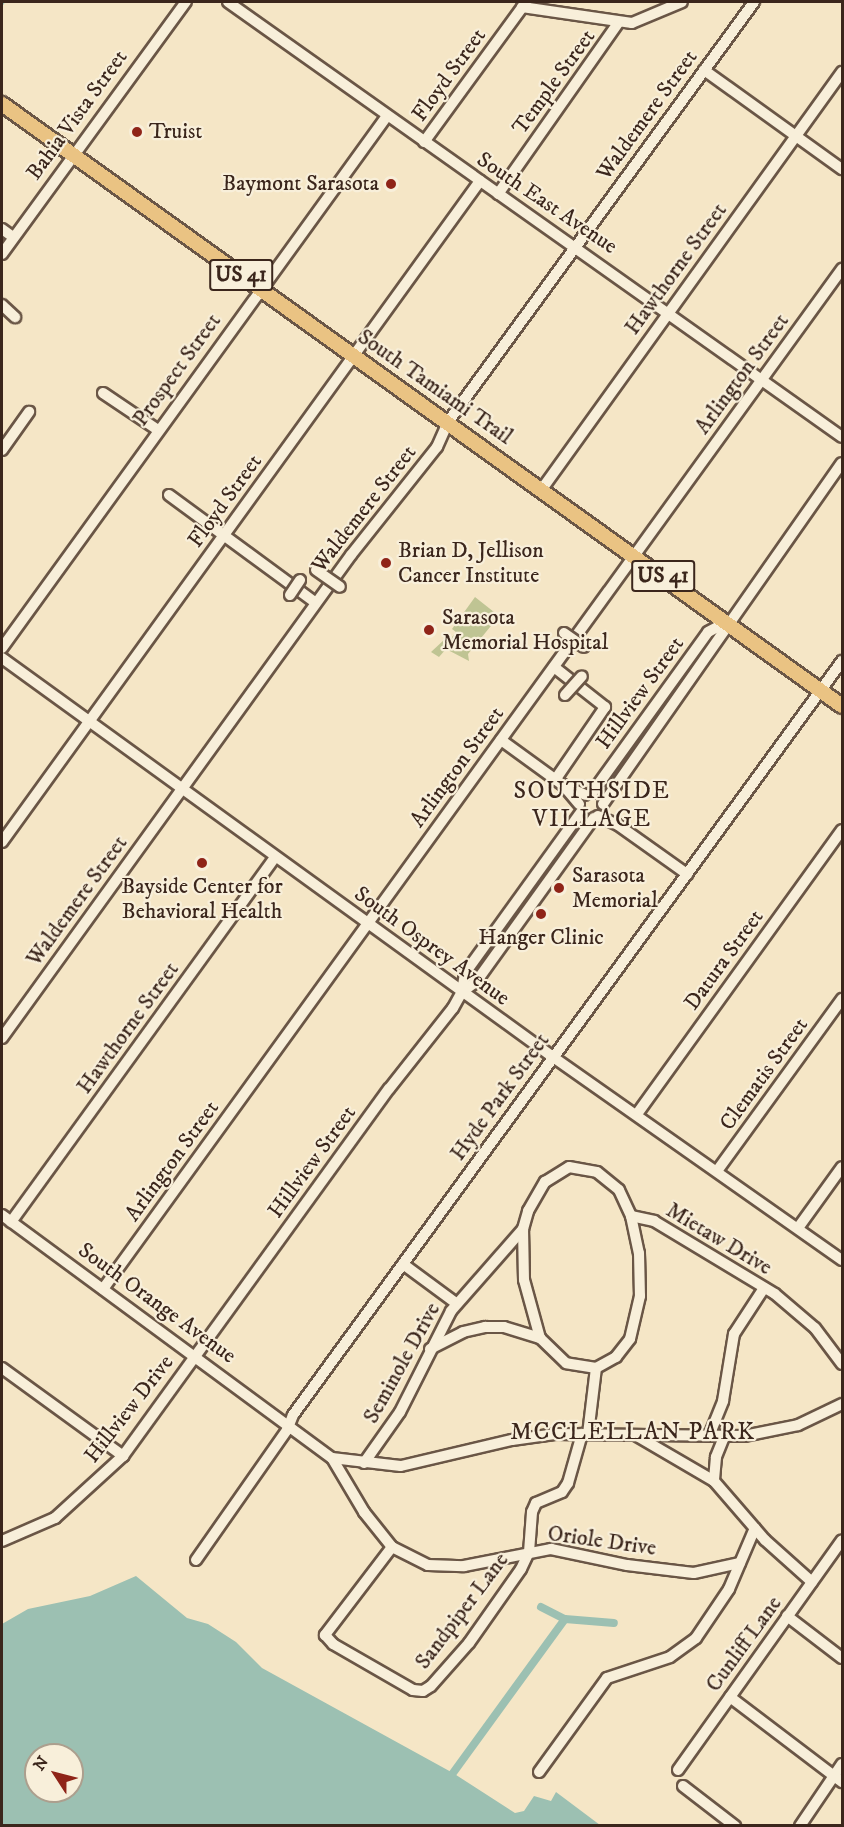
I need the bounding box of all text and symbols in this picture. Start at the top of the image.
street label: Floyd Street [406,23,492,127]
street label: Temple Street [507,24,601,140]
street label: Bahia Vista Street [21,45,133,185]
street label: Waldemere Street [591,45,703,185]
place label: Truist [149,119,202,145]
marker: Truist [130,125,144,139]
street label: South East Avenue [472,146,622,260]
place label: Baymont Sarasota [222,171,379,197]
marker: Baymont Sarasota [384,177,398,191]
street label: Hawthorne Street [619,198,733,340]
road number: US 41 [208,257,274,293]
street label: Prospect Street [127,309,227,431]
street label: Arlington Street [689,309,795,439]
street label: South Tamiami Trail [353,324,517,450]
street label: Waldemere Street [306,440,422,578]
street label: Floyd Street [182,449,268,553]
place label: Brian D, Jellison Cancer Institute [398,537,544,588]
marker: Brian D, Jellison Cancer Institute [379,556,393,570]
road number: US 41 [630,558,696,594]
place label: Sarasota Memorial Hospital [442,604,608,656]
marker: Sarasota Memorial Hospital [420,621,438,639]
street label: Hillview Street [590,632,690,754]
street label: Arlington Street [404,702,510,832]
district label: SOUTHSIDE VILLAGE [514,778,670,834]
street label: Waldemere Street [21,831,133,971]
marker: Bayside Center for Behavioral Health [195,856,209,870]
place label: Sarasota Memorial [572,862,658,914]
place label: Bayside Center for Behavioral Health [121,873,283,924]
marker: Sarasota Memorial [550,879,568,897]
street label: South Osprey Avenue [349,881,515,1011]
marker: Hanger Clinic [532,905,550,923]
street label: Datura Street [679,905,769,1015]
place label: Hanger Clinic [478,925,604,951]
street label: Hawthorne Street [71,957,185,1099]
street label: Clematis Street [714,1012,814,1136]
street label: Hyde Park Street [445,1028,555,1166]
street label: Arlington Street [119,1096,225,1226]
street label: Hillview Street [262,1101,362,1223]
street label: Mietaw Drive [661,1197,777,1281]
street label: South Orange Avenue [73,1237,241,1369]
street label: Seminole Drive [358,1298,446,1428]
street label: Hillview Drive [79,1350,179,1468]
district label: MCCLELLAN PARK [510,1419,756,1447]
street label: Oriole Drive [546,1520,658,1562]
street label: Sandpiper Lane [410,1548,514,1674]
street label: Cunliff Lane [700,1591,788,1697]
north arrow [24,1743,84,1803]
text: N [29,1752,53,1775]

